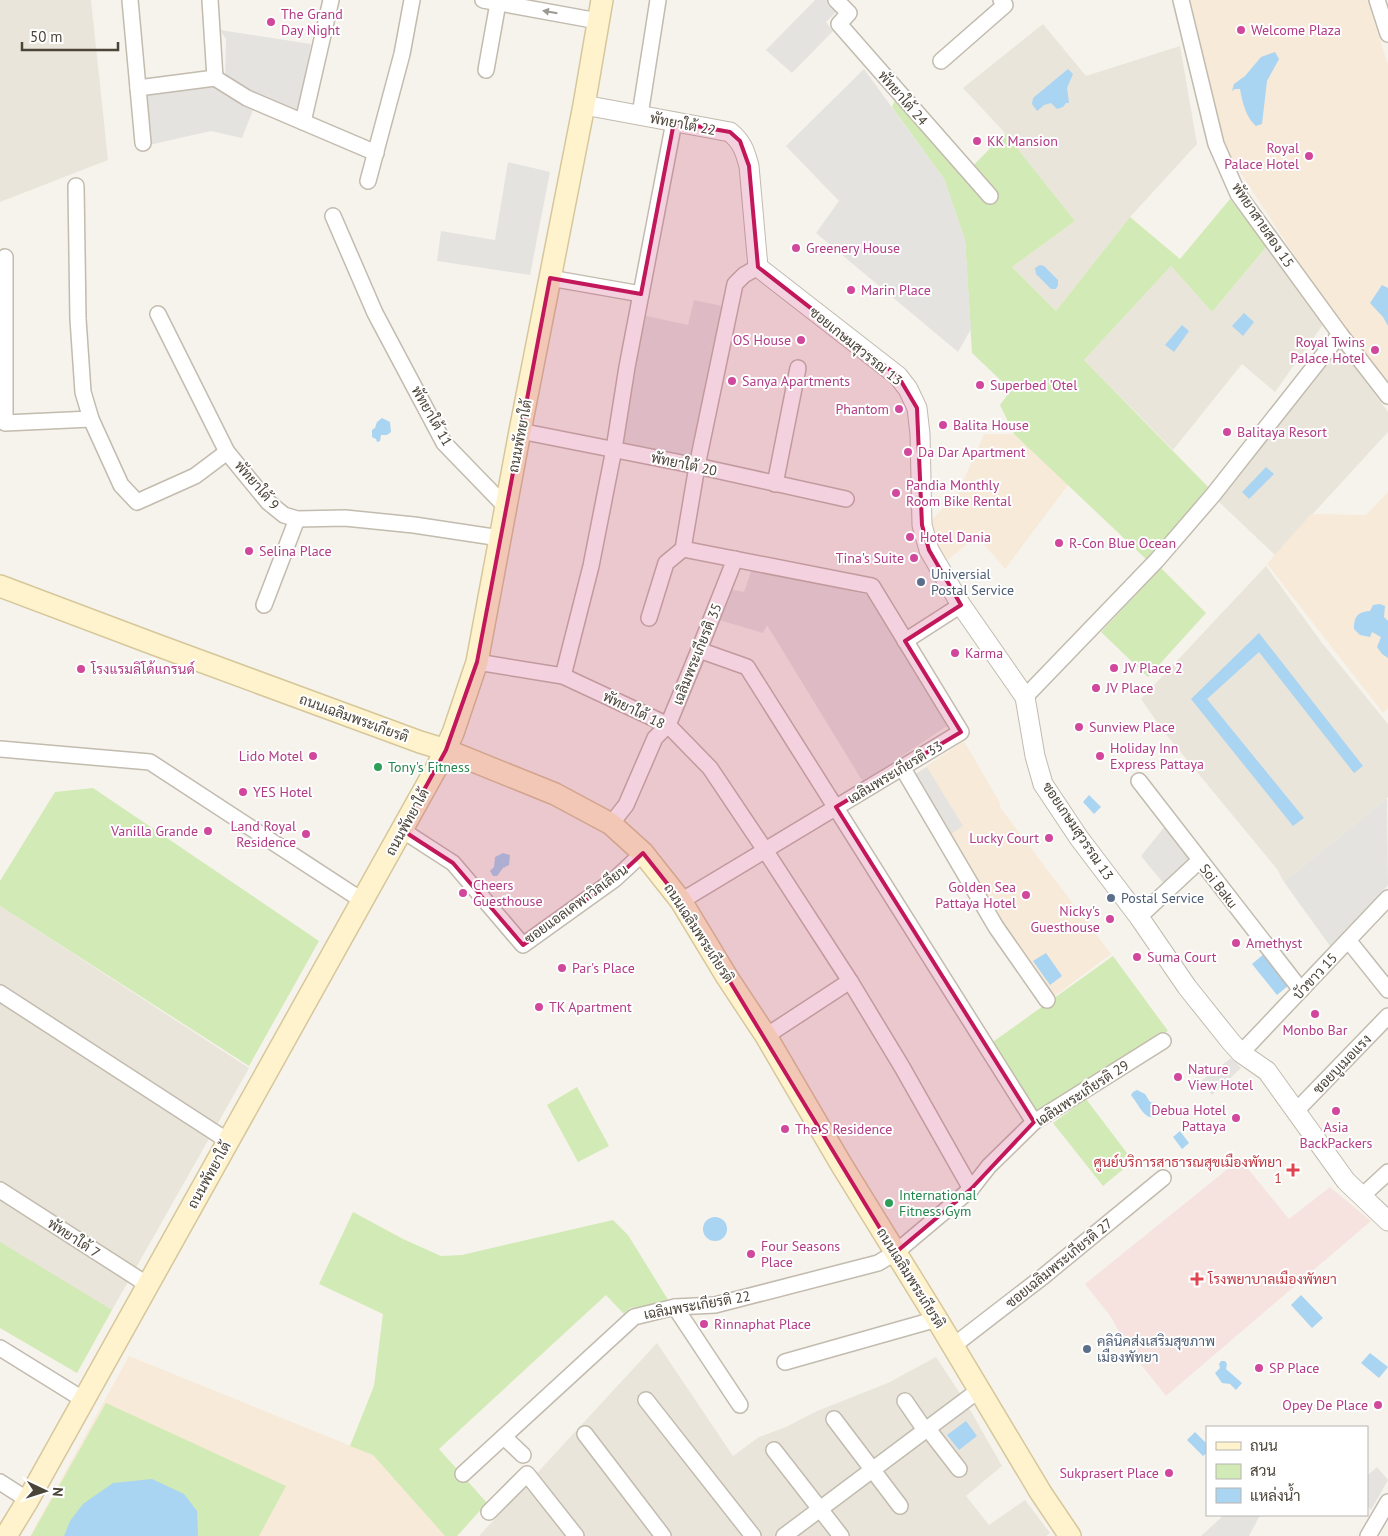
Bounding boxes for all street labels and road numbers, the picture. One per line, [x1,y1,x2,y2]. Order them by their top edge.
street label: พัทยาใต้ 24 [874,67,932,129]
street label: พัทยาใต้ 22 [648,109,718,139]
street label: พัทยาสายสอง 15 [1228,179,1298,271]
street label: ซอยเกษมสุวรรณ 13 [805,303,906,390]
street label: พัทยาใต้ 11 [407,383,457,449]
street label: ถนนพัทยาใต้ [504,397,536,474]
street label: พัทยาใต้ 20 [649,448,719,480]
street label: พัทยาใต้ 9 [231,457,283,513]
street label: เฉลิมพระเกียรติ 35 [668,601,726,707]
street label: พัทยาใต้ 18 [600,687,668,733]
street label: ถนนเฉลิมพระเกียรติ [297,690,411,746]
street label: เฉลิมพระเกียรติ 33 [844,736,946,808]
street label: ซอยเกษมสุวรรณ 13 [1038,778,1118,884]
street label: ถนนพัทยาใต้ [381,785,433,859]
street label: ซอยแอลเคพาวิลเลียน [521,860,631,948]
street label: Soi Baku [1196,860,1242,912]
street label: ถนนเฉลิมพระเกียรติ [660,880,738,986]
street label: บัวขาว 15 [1289,949,1341,1003]
street label: ซอยบูเมอแรง [1309,1030,1376,1098]
street label: เฉลิมพระเกียรติ 29 [1032,1056,1132,1130]
street label: ถนนพัทยาใต้ [183,1138,235,1212]
street label: พัทยาใต้ 7 [44,1214,104,1262]
street label: ซอยเฉลิมพระเกียรติ 27 [1002,1214,1116,1312]
street label: ถนนเฉลิมพระเกียรติ [873,1224,949,1332]
street label: เฉลิมพระเกียรติ 22 [642,1287,752,1323]

